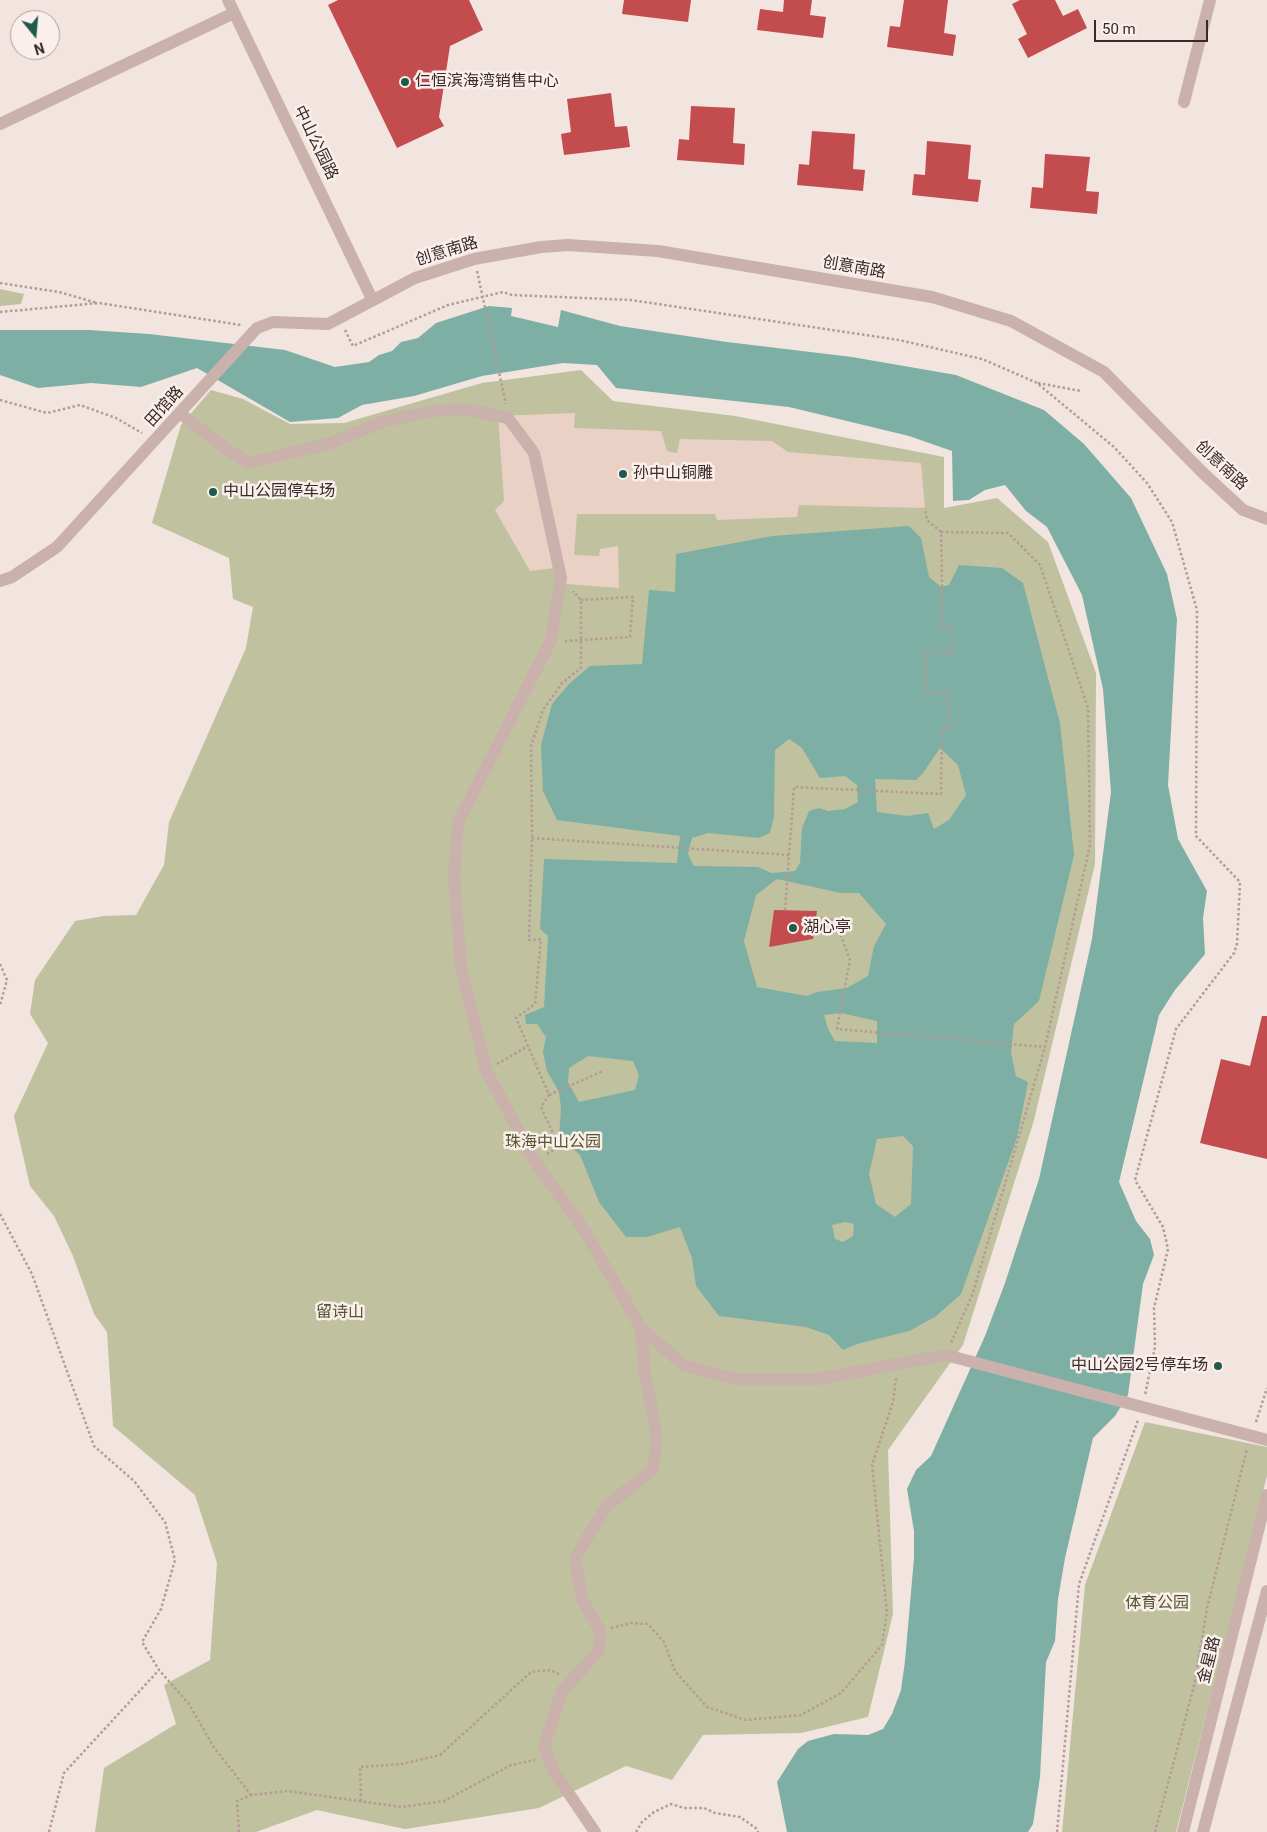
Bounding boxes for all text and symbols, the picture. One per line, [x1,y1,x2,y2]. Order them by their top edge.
north arrow [10,10,60,60]
scale bar [1097,10,1211,42]
text: 50 m [1102,20,1136,38]
text: N [32,39,46,57]
place label: 仁恒滨海湾销售中心 [415,72,559,92]
marker: 仁恒滨海湾销售中心 [399,76,411,88]
street label: 中山公园路 [289,103,341,183]
street label: 创意南路 [414,233,480,271]
street label: 创意南路 [821,253,887,283]
street label: 田馆路 [142,383,188,431]
street label: 创意南路 [1191,437,1251,495]
place label: 孙中山铜雕 [633,464,713,484]
marker: 孙中山铜雕 [617,468,629,480]
place label: 中山公园停车场 [223,482,335,502]
marker: 中山公园停车场 [207,486,219,498]
place label: 湖心亭 [803,918,851,938]
marker: 湖心亭 [787,922,799,934]
park label: 珠海中山公园 [505,1133,601,1153]
park label: 留诗山 [316,1303,364,1323]
place label: 中山公园2号停车场 [1071,1356,1208,1376]
marker: 中山公园2号停车场 [1212,1360,1224,1372]
park label: 体育公园 [1125,1594,1189,1614]
street label: 金星路 [1195,1634,1225,1686]

